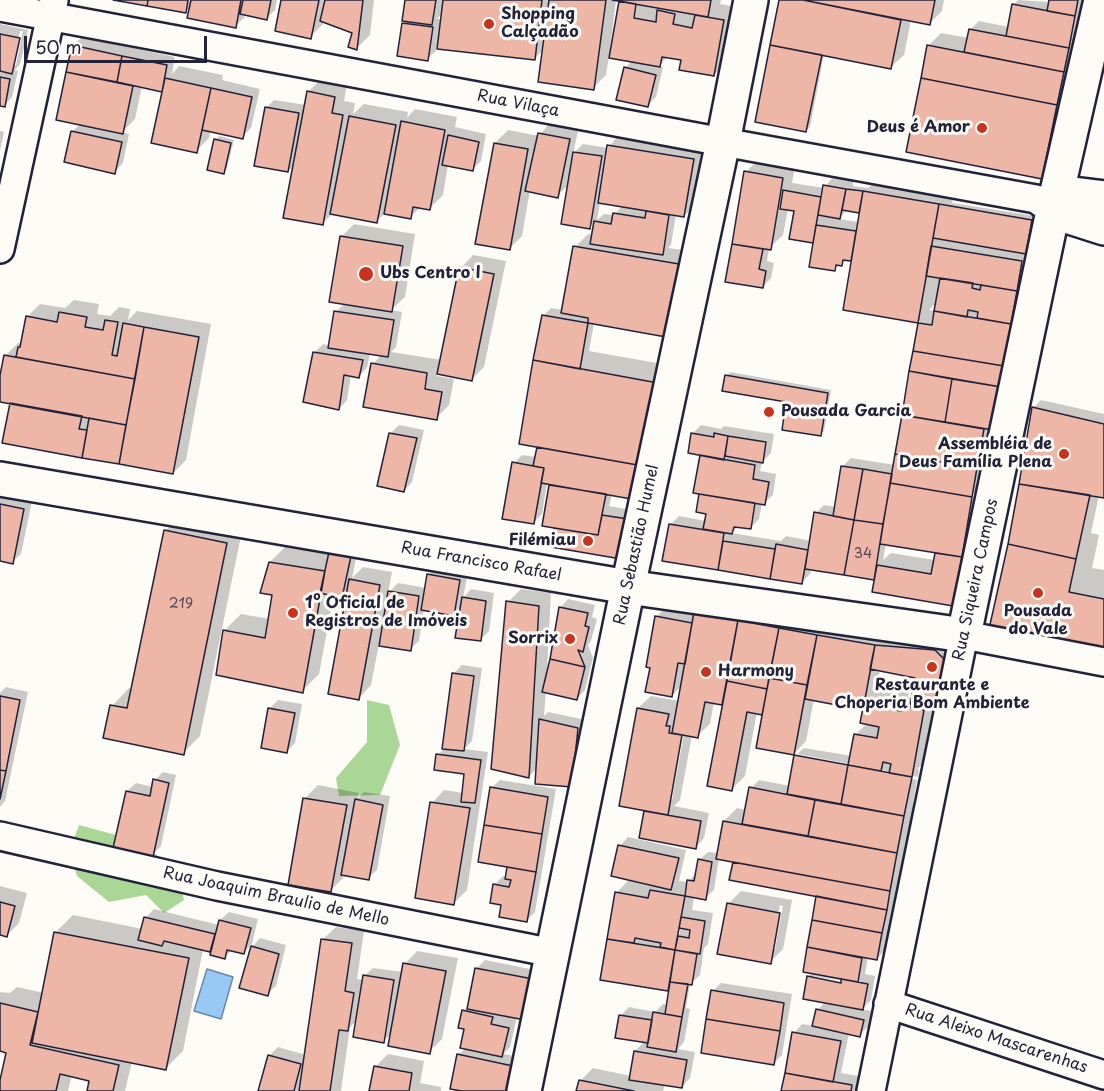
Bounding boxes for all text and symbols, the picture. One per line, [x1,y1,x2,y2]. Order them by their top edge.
place label: Shopping Calçadão [501,5,579,43]
marker: Shopping Calçadão [482,17,496,31]
scale bar [27,24,210,62]
text: 50 m [35,33,82,60]
street label: Rua Vilaça [475,87,561,121]
place label: Deus é Amor [867,118,970,138]
marker: Deus é Amor [975,121,989,135]
place label: Ubs Centro I [380,264,481,284]
marker: Ubs Centro I [357,265,375,283]
place label: Pousada Garcia [781,402,911,422]
marker: Pousada Garcia [762,405,776,419]
place label: Assembléia de Deus Família Plena [899,435,1052,473]
marker: Assembléia de Deus Família Plena [1057,447,1071,461]
street label: Rua Sebastião Humel [611,463,663,627]
street label: Rua Siqueira Campos [949,497,1003,663]
place label: Filémiau [509,531,576,551]
marker: Filémiau [581,534,595,548]
street label: Rua Francisco Rafael [399,538,563,586]
house number: 34 [854,546,872,562]
marker: Pousada do Vale [1031,586,1045,600]
place label: 1º Oficial de Registros de Imóveis [305,594,467,632]
house number: 219 [169,596,193,612]
place label: Pousada do Vale [1004,602,1072,640]
marker: 1º Oficial de Registros de Imóveis [286,606,300,620]
place label: Sorrix [508,629,558,649]
marker: Sorrix [563,632,577,646]
marker: Restaurante e Choperia Bom Ambiente [925,660,939,674]
place label: Harmony [718,662,794,682]
marker: Harmony [699,665,713,679]
place label: Restaurante e Choperia Bom Ambiente [834,676,1030,714]
street label: Rua Joaquim Braulio de Mello [161,864,391,930]
street label: Rua Aleixo Mascarenhas [902,1000,1090,1078]

